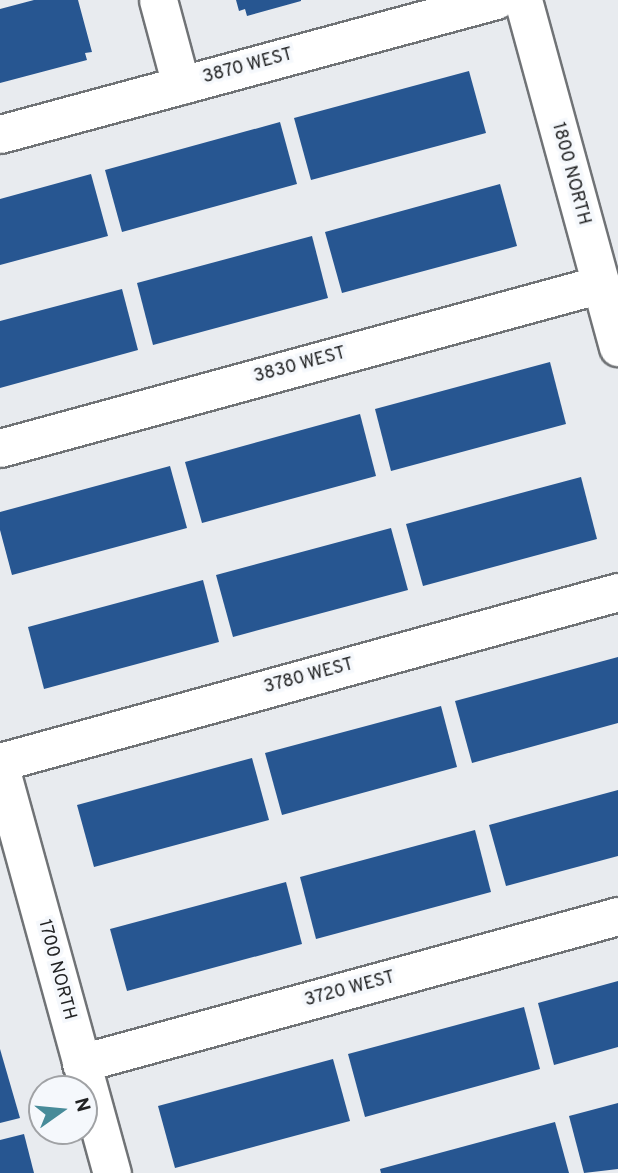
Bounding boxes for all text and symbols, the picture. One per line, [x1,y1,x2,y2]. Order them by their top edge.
street label: 3870 WEST [200,45,296,89]
street label: 1800 NORTH [546,120,594,228]
street label: 3830 WEST [251,343,349,389]
street label: 3780 WEST [261,655,357,699]
street label: 1700 NORTH [32,917,80,1023]
street label: 3720 WEST [302,968,398,1012]
north arrow [28,1075,98,1145]
text: N [68,1095,95,1115]

